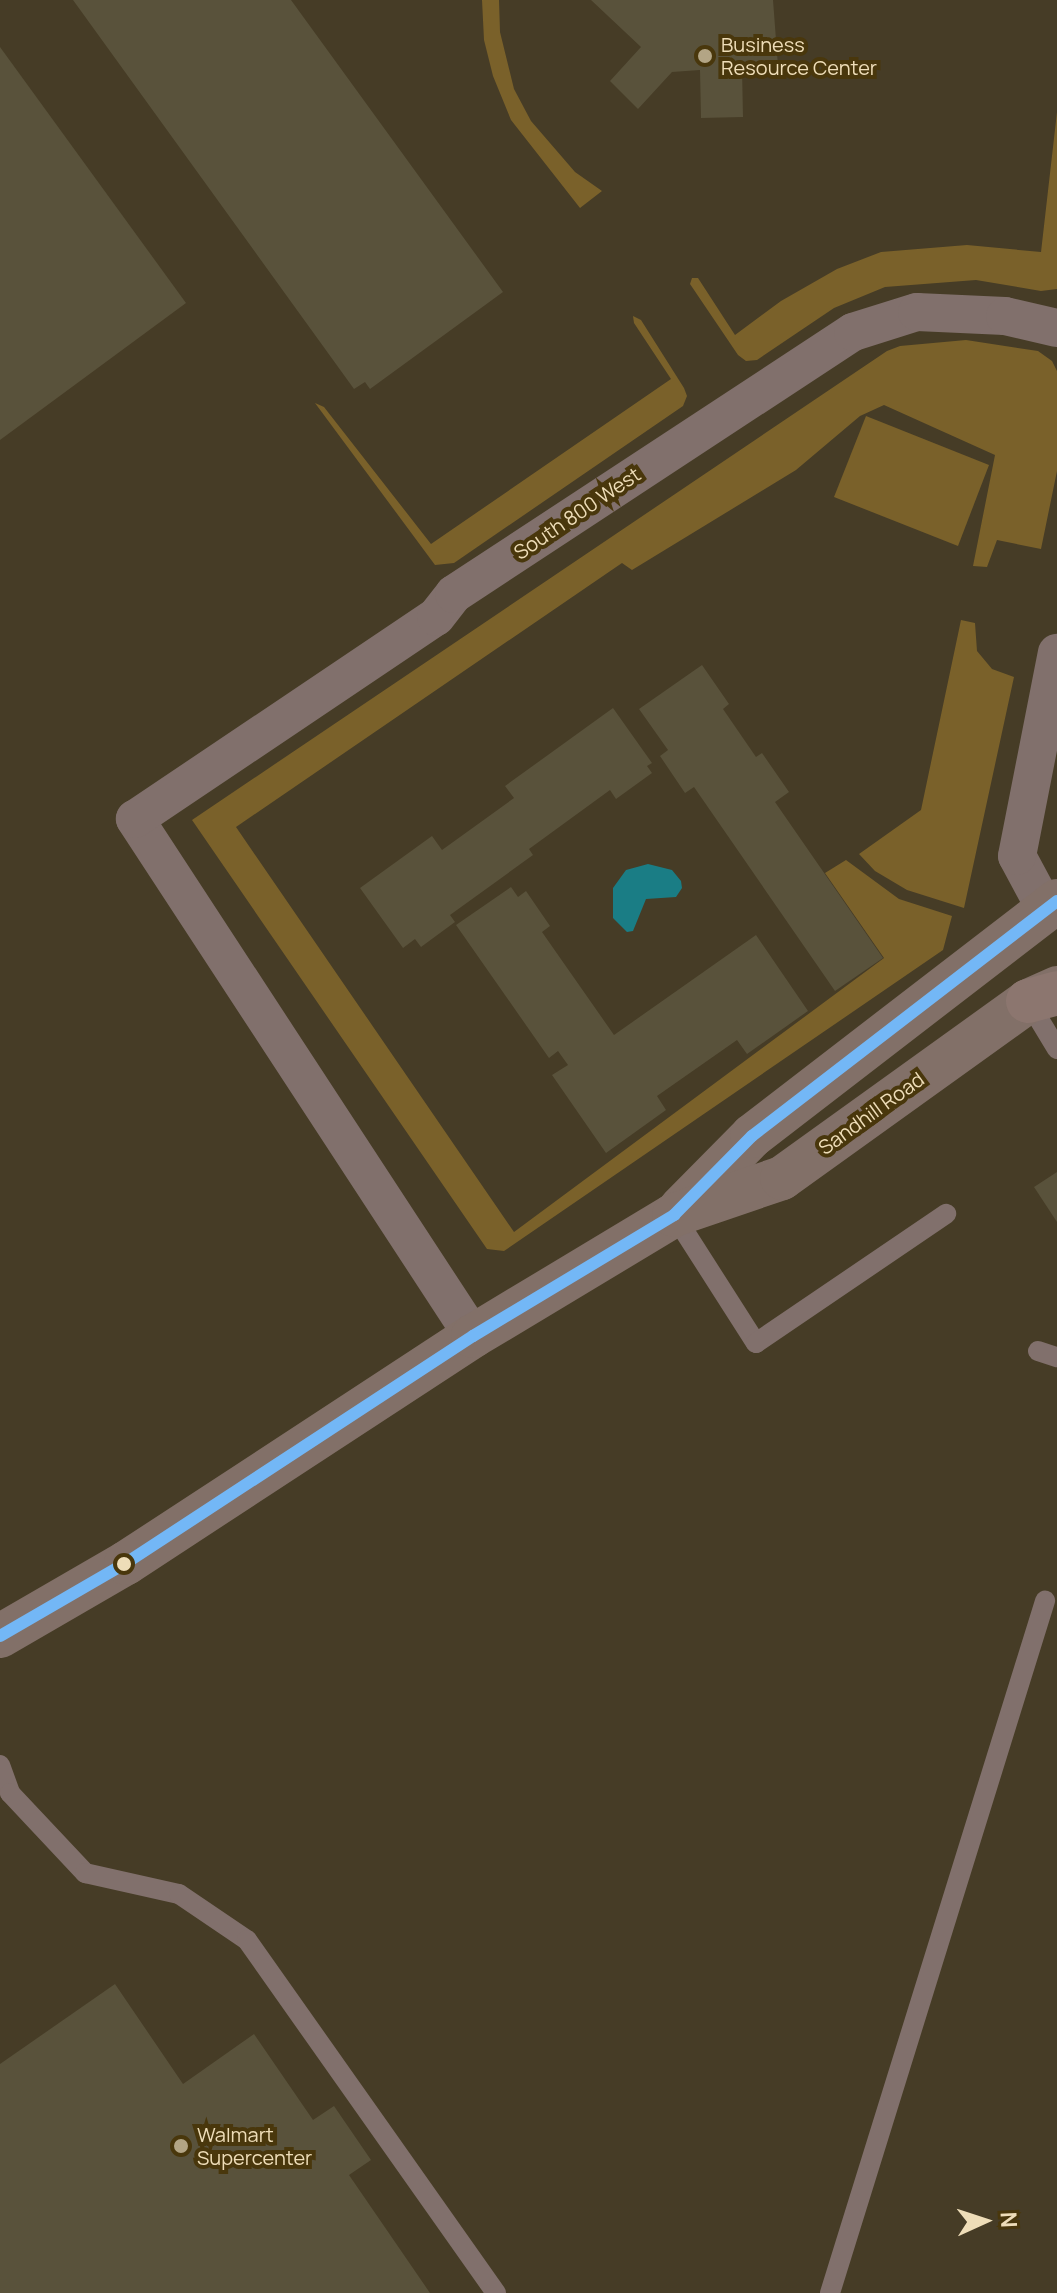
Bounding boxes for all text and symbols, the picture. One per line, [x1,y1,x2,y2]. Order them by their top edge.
place label: Business Resource Center [721,32,877,79]
marker: Business Resource Center [696,47,714,65]
street label: South 800 West [509,462,645,564]
street label: Sandhill Road [814,1067,928,1159]
unlabelled marker [116,1556,132,1572]
place label: Walmart Supercenter [197,2122,312,2169]
marker: Walmart Supercenter [172,2137,190,2155]
north arrow [945,2181,1025,2261]
text: N [994,2211,1024,2228]

